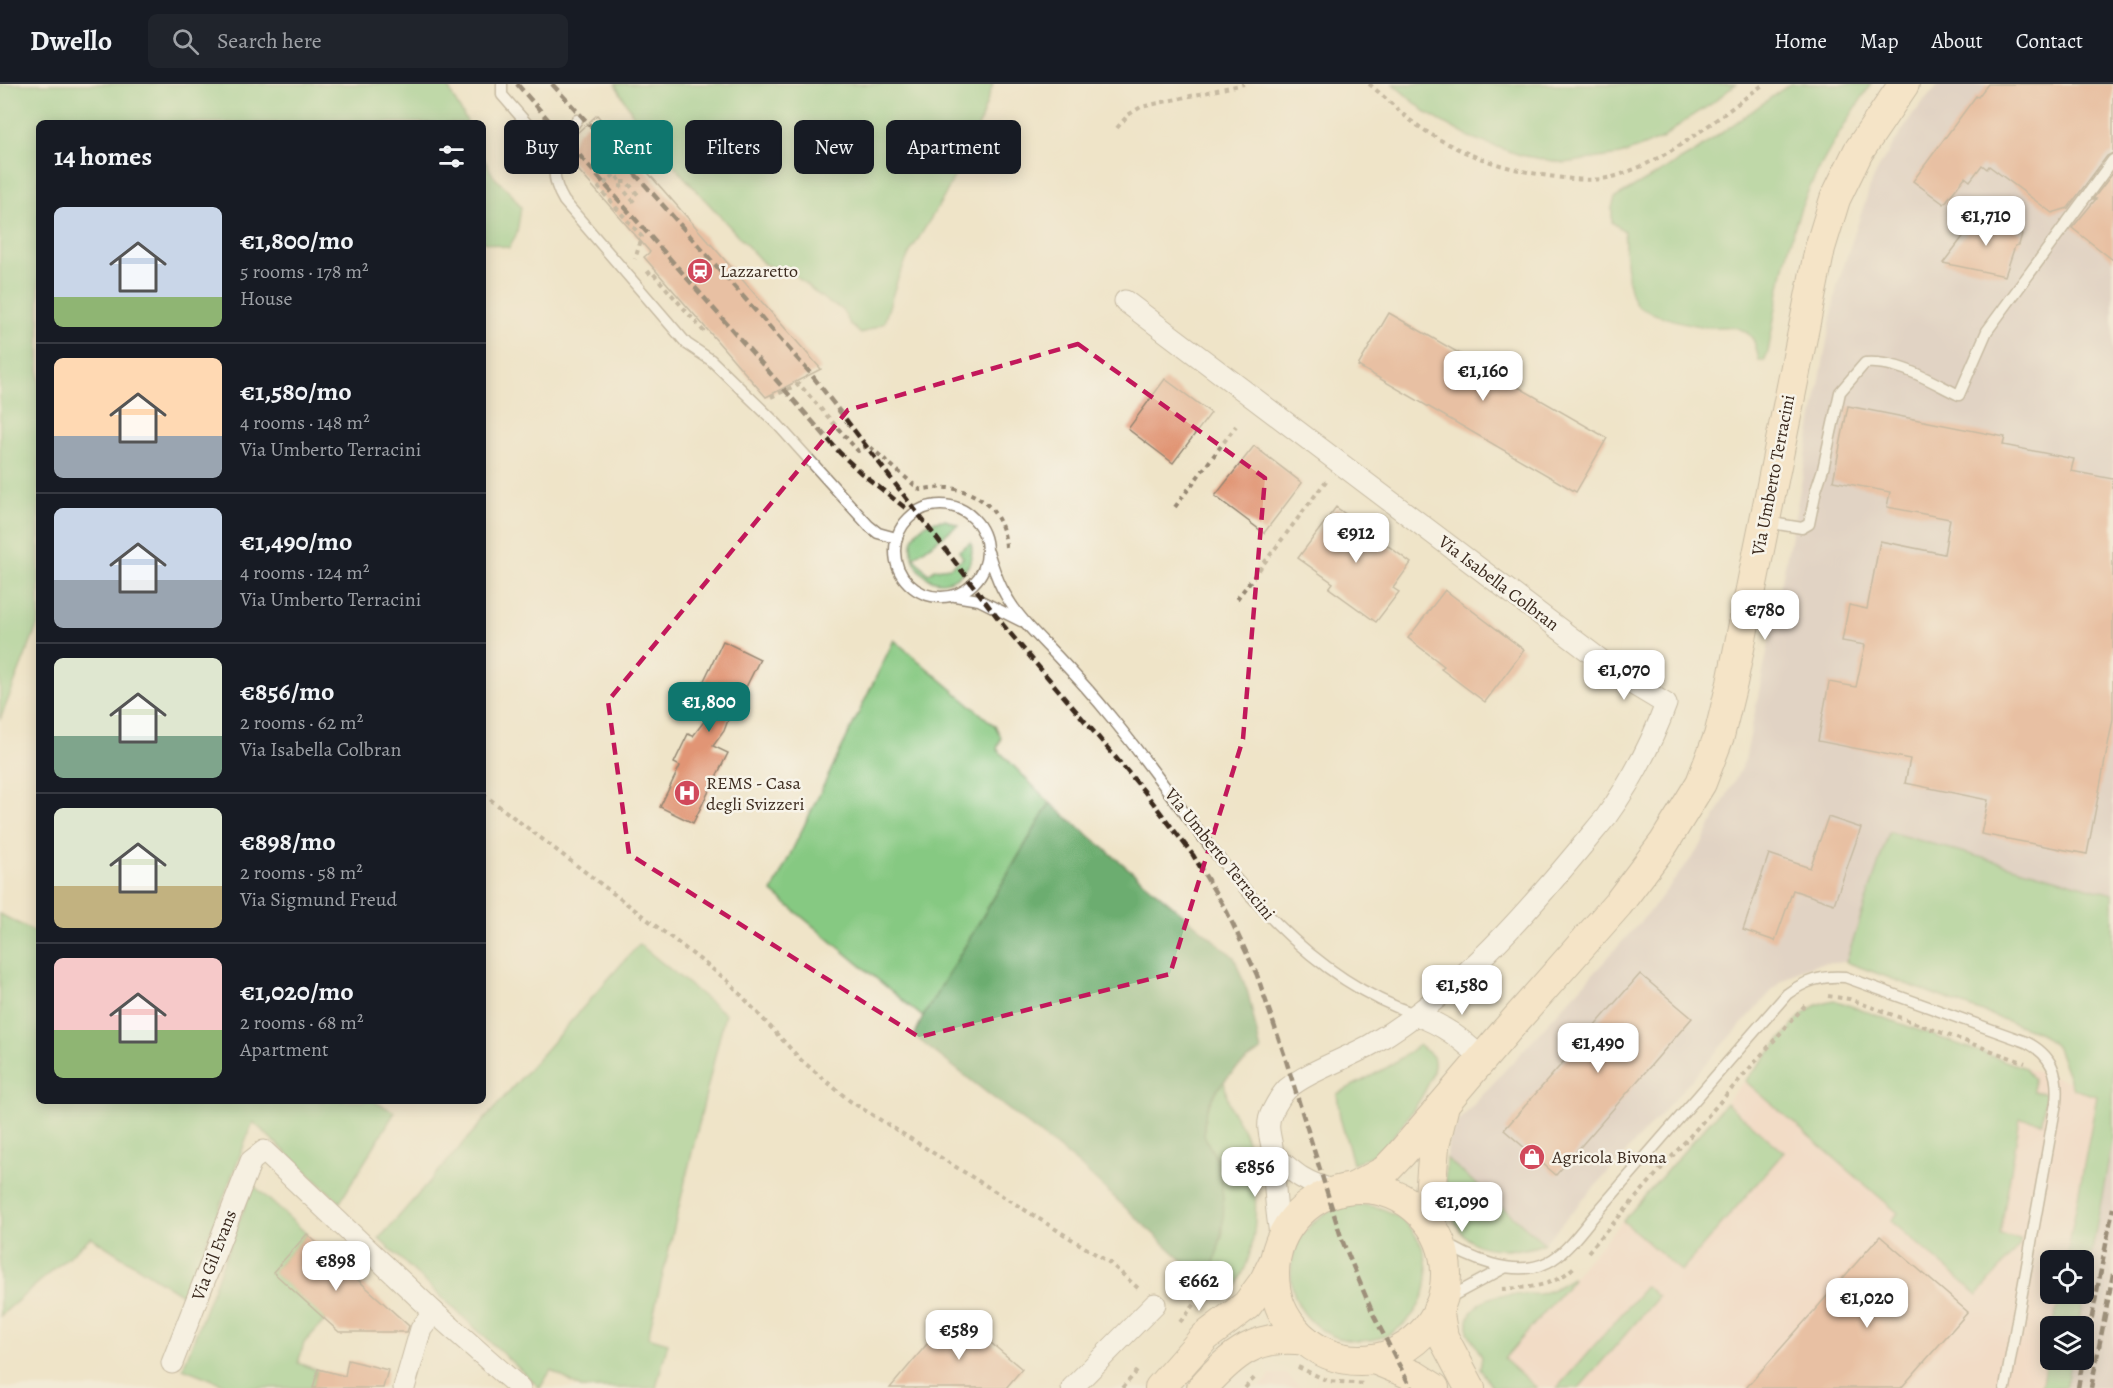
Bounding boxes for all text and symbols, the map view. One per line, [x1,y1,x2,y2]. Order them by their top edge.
search box [148,14,568,68]
text: Dwello [30,22,112,60]
icon: search [169,25,202,58]
text: Search here [217,26,322,56]
text: Home [1774,27,1827,55]
text: Map [1860,27,1898,55]
text: About [1931,27,1983,55]
text: Contact [2016,27,2083,55]
chip: Buy [504,120,579,174]
chip: Rent [591,120,673,174]
chip: Filters [685,120,782,174]
chip: New [794,120,874,174]
chip: Apartment [886,120,1021,174]
text: 14 homes [54,139,152,174]
icon: filters [435,140,468,173]
pin: €1,710 [1937,196,2035,247]
text: €1,710 [1961,202,2011,229]
text: €1,800/mo [240,223,354,258]
icon: home [102,231,174,303]
station icon: Lazzaretto [685,256,715,286]
text: 5 rooms · 178 m² [240,258,369,285]
place label: Lazzaretto [720,259,798,283]
text: House [240,285,292,312]
pin: €1,160 [1434,351,1532,402]
text: €1,160 [1458,357,1508,384]
text: €1,580/mo [240,374,352,409]
icon: home [102,382,174,454]
street label: Via Umberto Terracini [1745,393,1800,558]
text: 4 rooms · 148 m² [240,409,370,436]
text: Via Umberto Terracini [240,436,421,463]
pin: €912 [1320,513,1392,564]
text: €912 [1337,519,1375,546]
text: €1,490/mo [240,524,352,559]
street label: Via Isabella Colbran [1433,529,1564,636]
icon: home [102,532,174,604]
text: 4 rooms · 124 m² [240,559,370,586]
text: Via Umberto Terracini [240,586,421,613]
pin: €780 [1729,590,1801,641]
text: €780 [1745,596,1785,623]
pin: €1,070 [1575,650,1673,701]
text: €1,070 [1598,656,1650,683]
text: €856/mo [240,674,334,709]
icon: home [102,682,174,754]
pin: €1,800 [660,682,758,733]
text: €1,800 [682,688,736,715]
text: 2 rooms · 62 m² [240,709,363,736]
text: Via Isabella Colbran [240,736,402,763]
place label: REMS - Casa degli Svizzeri [706,771,804,816]
hospital icon: REMS - Casa degli Svizzeri [672,778,702,808]
street label: Via Umberto Terracini [1159,782,1281,925]
text: €898/mo [240,824,336,859]
icon: home [102,832,174,904]
text: 2 rooms · 58 m² [240,859,363,886]
text: Via Sigmund Freud [240,886,397,913]
pin: €1,580 [1413,965,1511,1016]
text: €1,580 [1436,971,1488,998]
text: €1,020/mo [240,974,354,1009]
icon: home [102,982,174,1054]
text: 2 rooms · 68 m² [240,1009,364,1036]
pin: €1,490 [1549,1023,1647,1074]
text: €1,490 [1572,1029,1624,1056]
text: Apartment [240,1036,329,1063]
shop icon: Agricola Bivona [1517,1142,1547,1172]
place label: Agricola Bivona [1551,1145,1667,1169]
pin: €856 [1219,1147,1291,1198]
text: €856 [1236,1153,1274,1180]
pin: €1,090 [1413,1182,1511,1233]
text: €1,090 [1435,1188,1489,1215]
street label: Via Gil Evans [185,1206,242,1305]
pin: €898 [300,1241,372,1292]
text: €898 [316,1247,356,1274]
map controls [2040,1250,2094,1370]
button: locate [2040,1250,2094,1304]
pin: €662 [1163,1261,1235,1312]
text: €662 [1179,1267,1219,1294]
pin: €1,020 [1818,1278,1916,1329]
text: €1,020 [1840,1284,1894,1311]
pin: €589 [923,1310,995,1361]
text: €589 [940,1316,978,1343]
button: layers [2040,1316,2094,1370]

